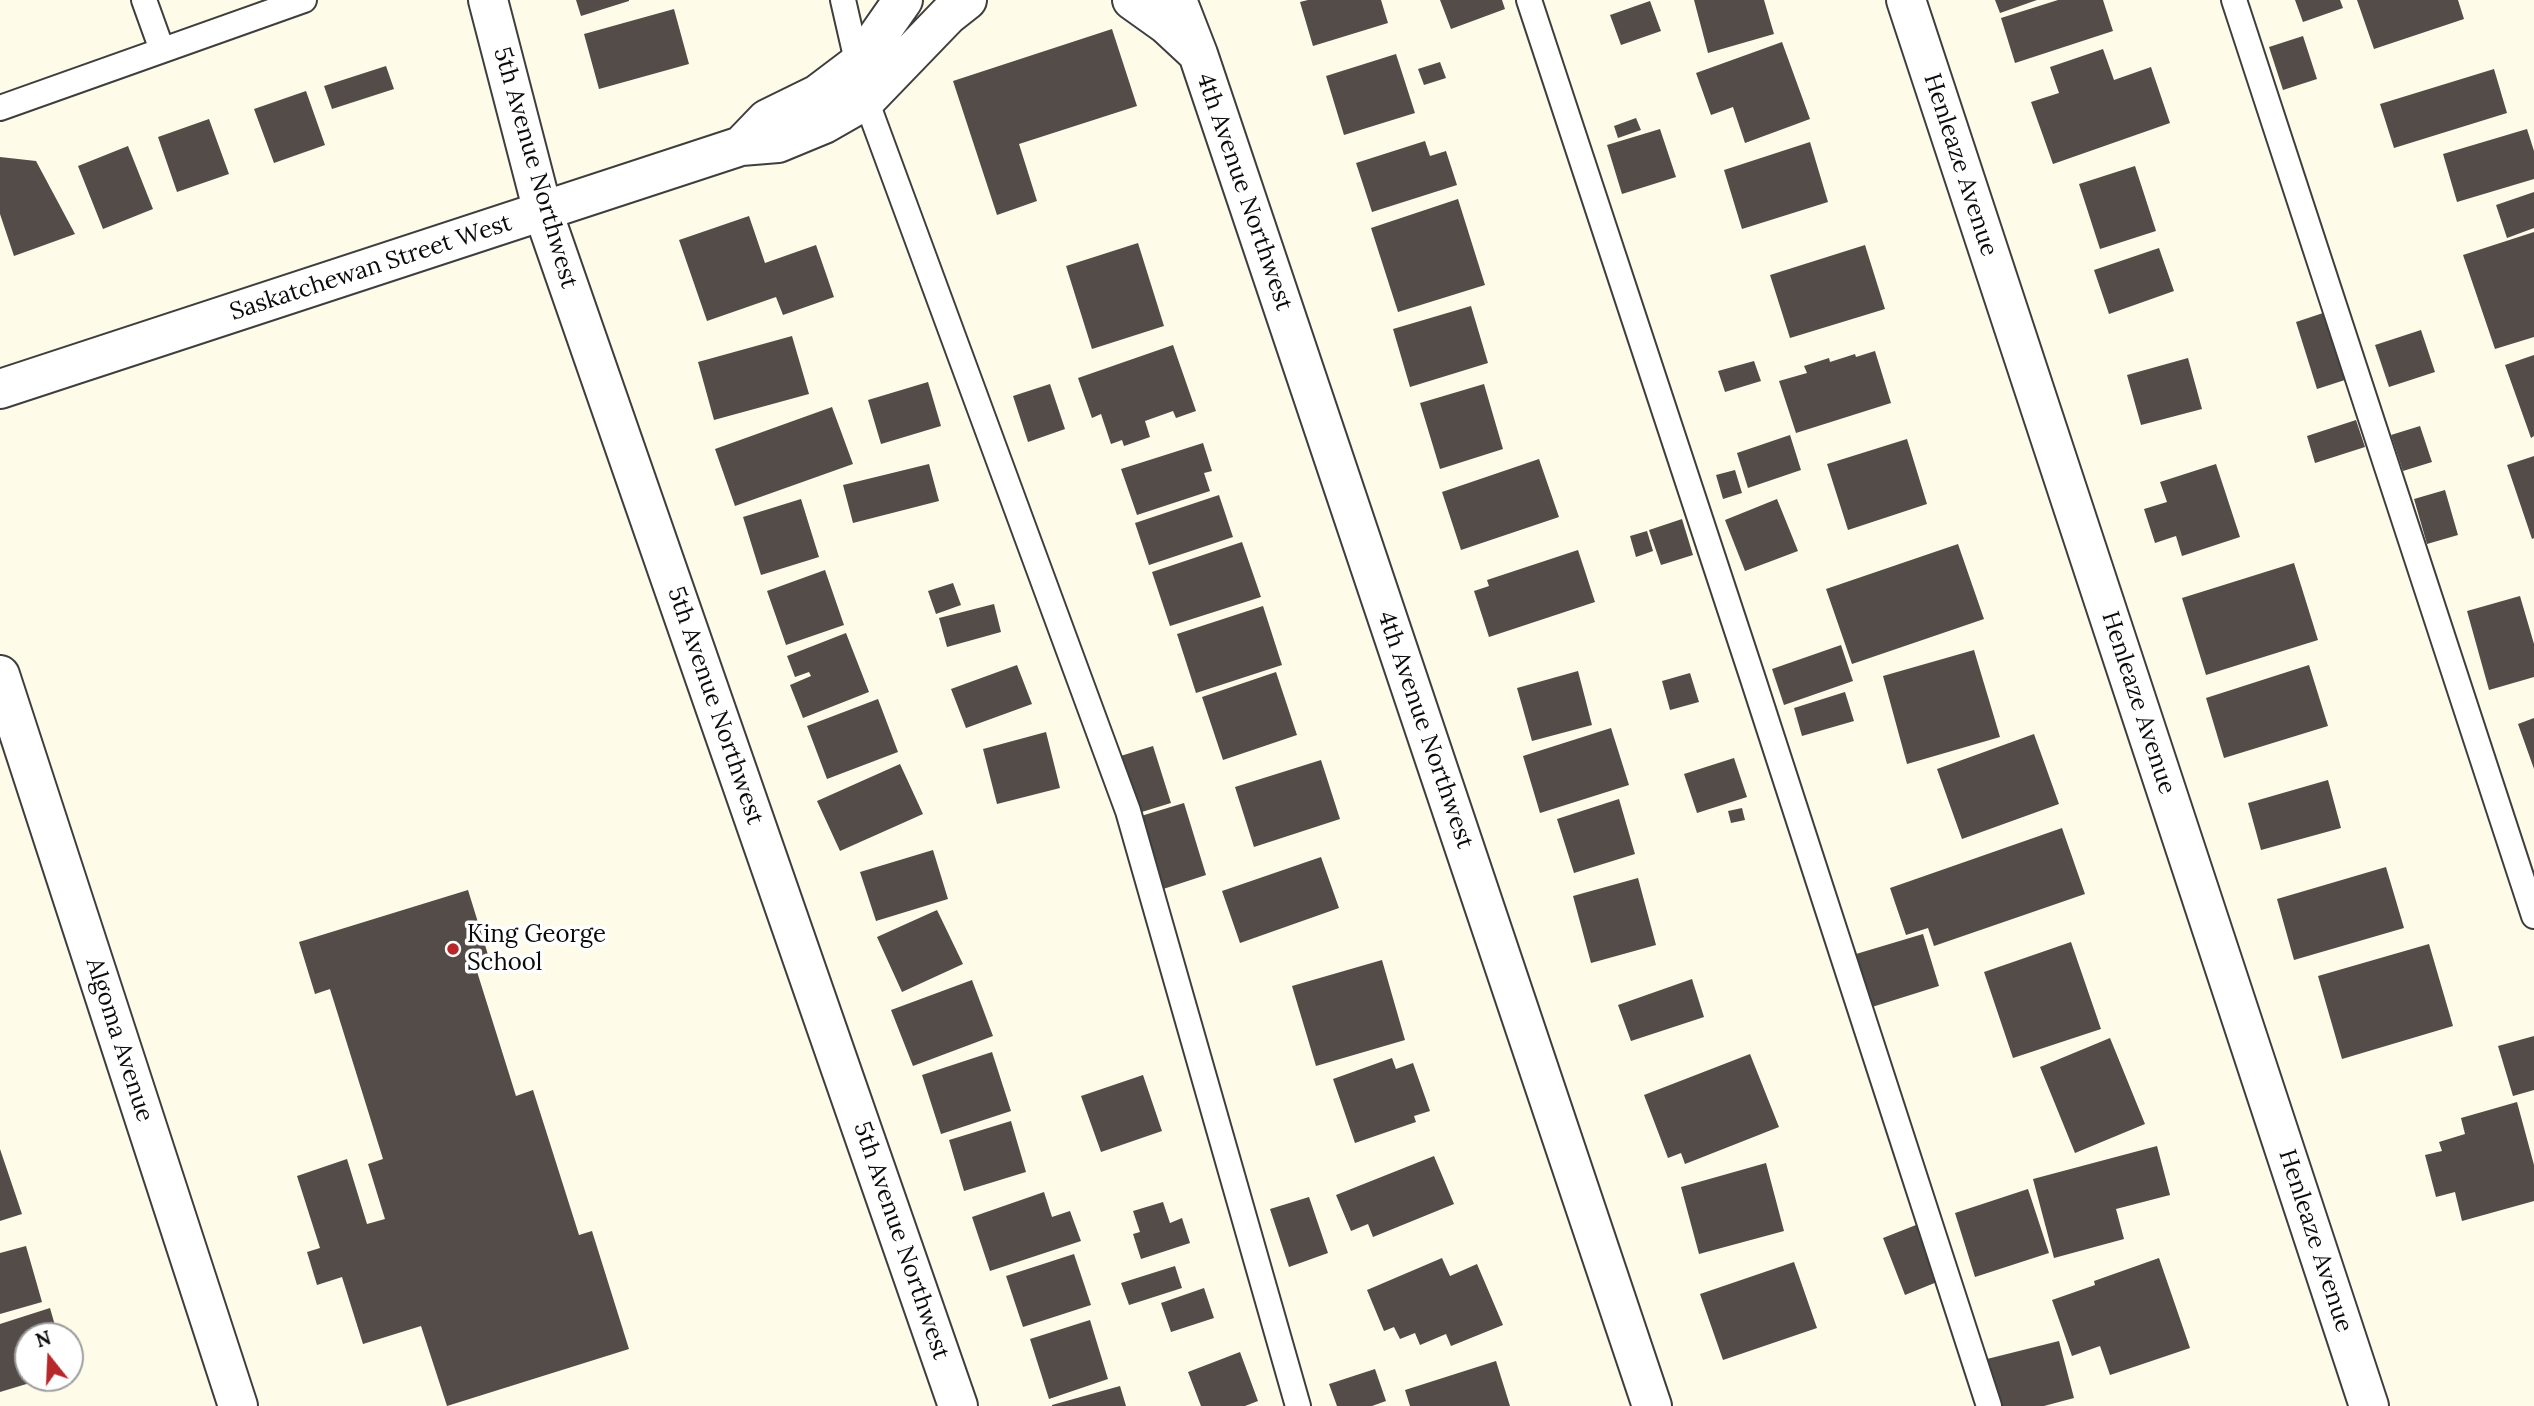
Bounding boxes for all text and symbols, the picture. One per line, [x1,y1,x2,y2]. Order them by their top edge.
street label: 5th Avenue Northwest [487,44,583,292]
street label: 4th Avenue Northwest [1190,69,1298,315]
street label: Henleaze Avenue [1917,70,2003,260]
street label: Saskatchewan Street West [227,209,515,327]
street label: 5th Avenue Northwest [661,583,769,829]
street label: 4th Avenue Northwest [1371,607,1479,853]
street label: Henleaze Avenue [2095,608,2181,798]
place label: King George School [467,921,606,977]
marker: King George School [445,941,461,957]
street label: Algoma Avenue [79,955,159,1125]
street label: 5th Avenue Northwest [847,1118,955,1364]
street label: Henleaze Avenue [2272,1146,2358,1336]
north arrow [14,1322,84,1392]
text: N [32,1325,54,1353]

